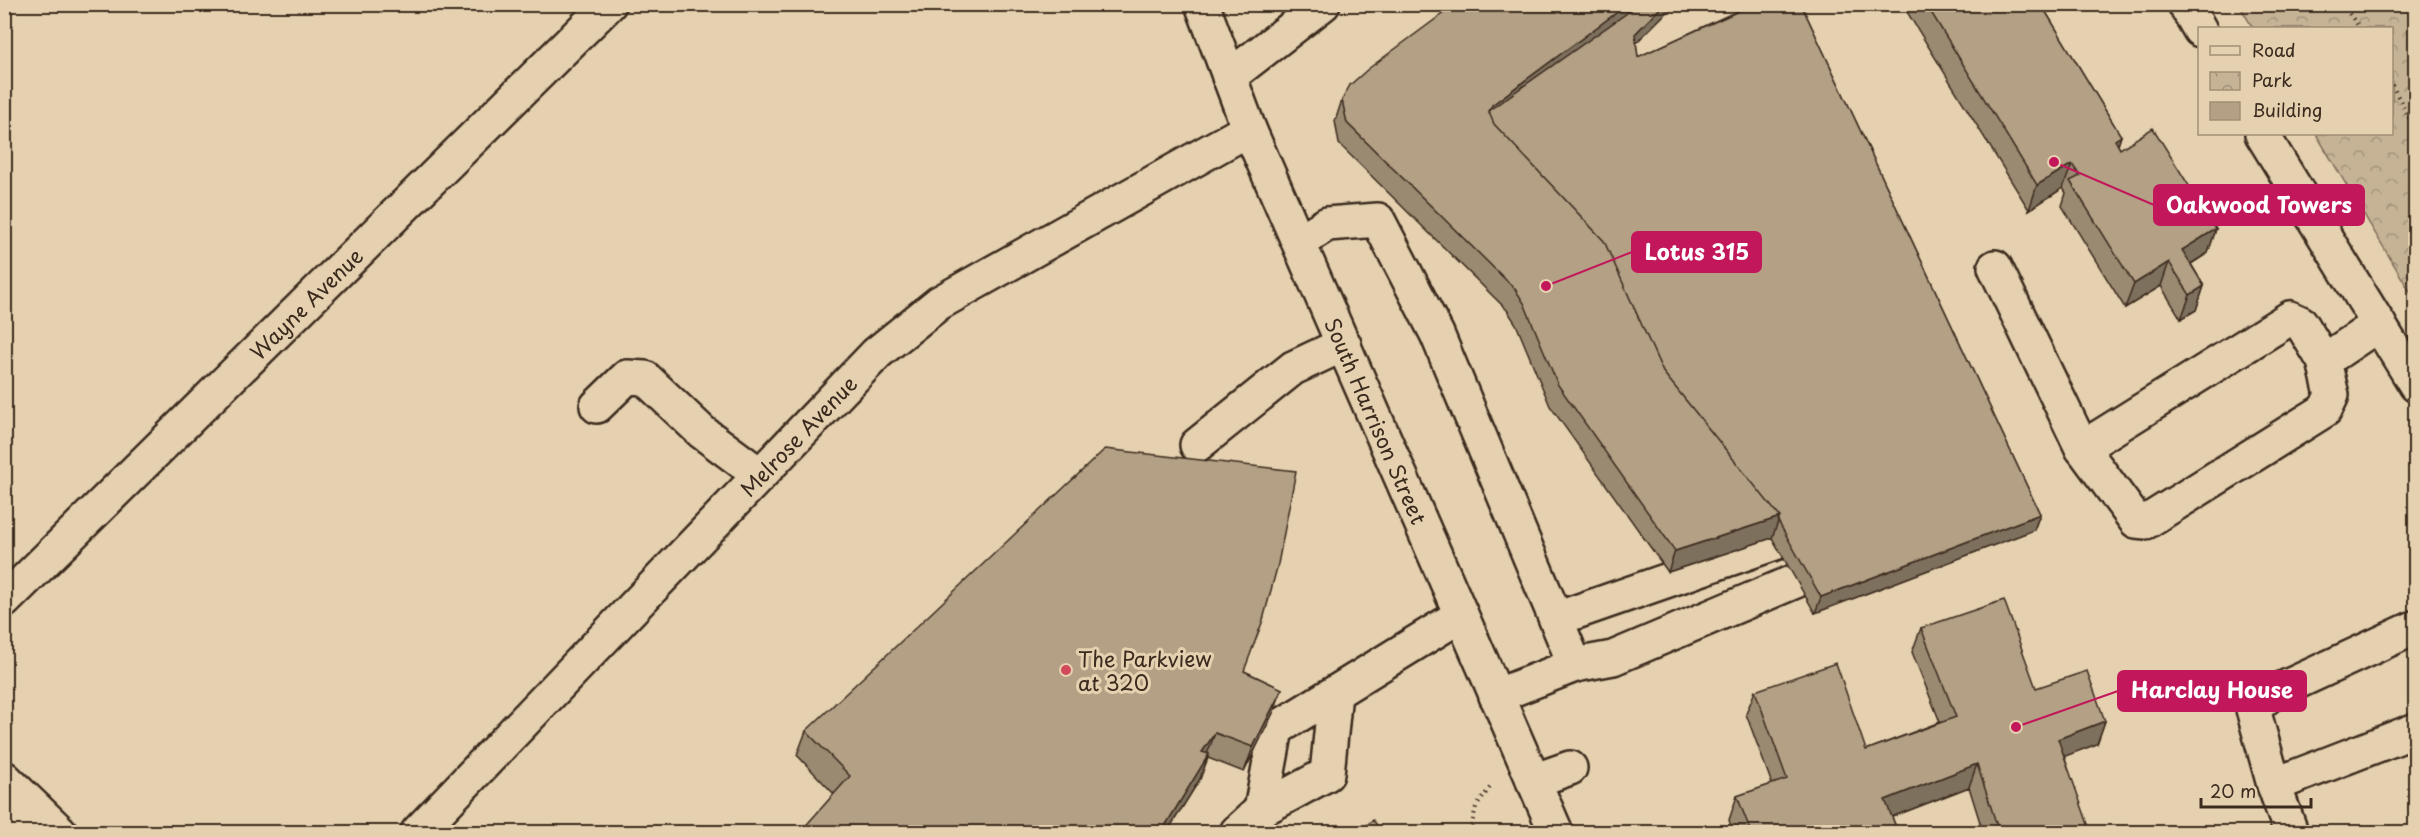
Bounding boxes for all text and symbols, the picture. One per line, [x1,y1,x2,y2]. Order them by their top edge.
legend [2198,27,2393,135]
text: Road [2252,36,2296,63]
text: Park [2252,66,2292,93]
text: Building [2252,96,2322,123]
callout: Oakwood Towers [2154,185,2364,225]
text: Oakwood Towers [2166,187,2352,220]
callout: Lotus 315 [1632,232,1761,272]
text: Lotus 315 [1645,234,1749,267]
street label: Wayne Avenue [242,240,370,366]
street label: South Harrison Street [1317,313,1436,529]
street label: Melrose Avenue [732,368,864,503]
place label: The Parkview at 320 [1078,642,1212,698]
marker: The Parkview at 320 [1059,663,1073,677]
callout: Harclay House [2118,671,2306,711]
text: Harclay House [2131,672,2293,705]
scale bar [2201,771,2310,809]
text: 20 m [2210,777,2256,804]

